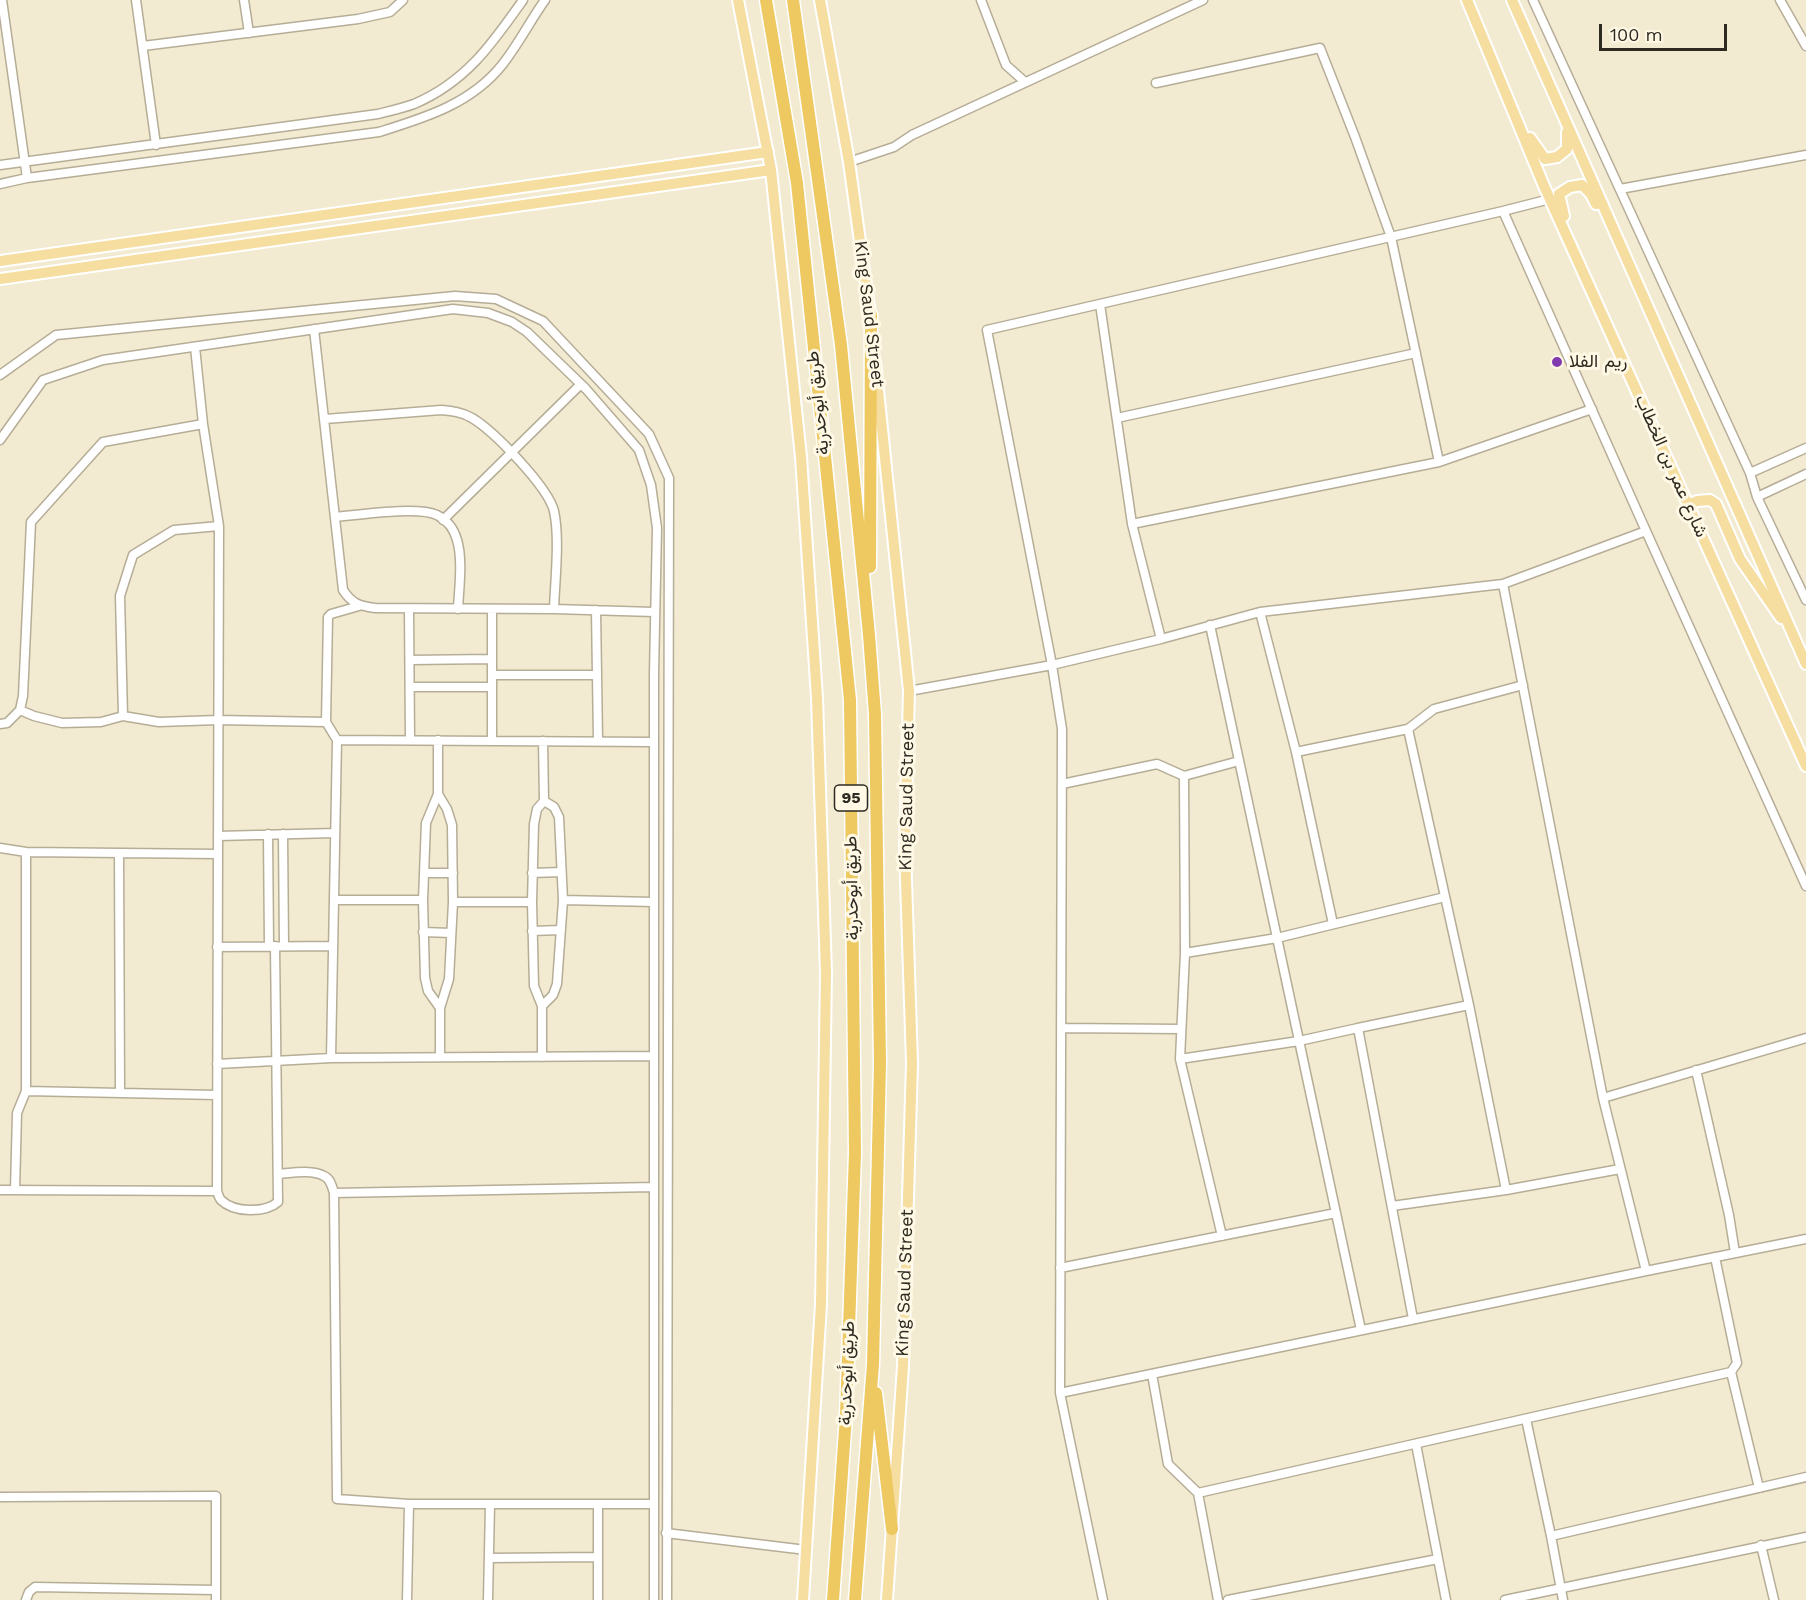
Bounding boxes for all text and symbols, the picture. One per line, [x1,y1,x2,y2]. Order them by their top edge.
scale bar [1602,12,1730,50]
text: 100 m [1610,24,1663,45]
street label: King Saud Street [849,239,889,389]
street label: طريق أبوحدرية [802,350,834,456]
place label: ريم الفلا [1569,351,1627,373]
marker: ريم الفلا [1550,355,1564,369]
street label: شارع عمر بن الخطاب [1630,391,1712,541]
street label: King Saud Street [895,723,919,871]
road number: 95 [834,785,868,811]
street label: طريق أبوحدرية [840,836,864,940]
street label: King Saud Street [892,1209,918,1357]
street label: طريق أبوحدرية [834,1320,860,1426]

